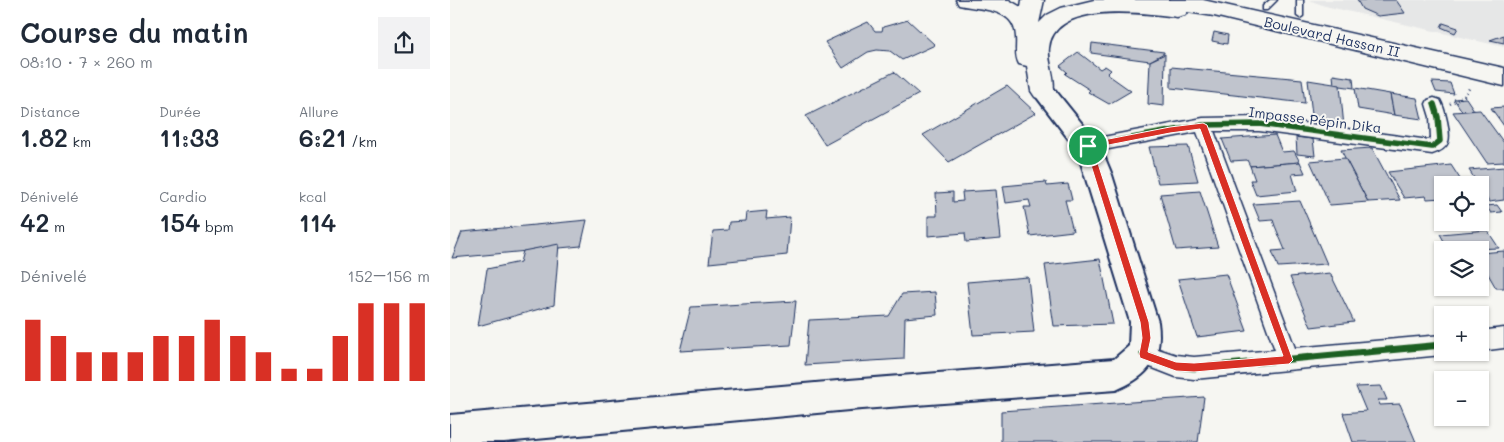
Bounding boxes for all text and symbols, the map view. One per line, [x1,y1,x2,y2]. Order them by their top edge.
street label: Boulevard Hassan II [1262,12,1402,61]
text: Course du matin [20,14,248,50]
button: share [378,17,430,69]
text: 08:10 · 7 × 260 m [20,51,153,72]
text: Distance [20,102,80,121]
text: Durée [159,102,201,121]
text: Allure [299,102,339,121]
street label: Impasse Pépin Dika [1247,102,1383,137]
text: 1.82 [20,121,68,153]
text: 11:33 [159,121,219,153]
text: 6:21 [299,121,347,153]
pin [1067,125,1109,167]
text: km [68,132,91,151]
text: /km [347,132,377,151]
icon: arrive [1074,132,1102,160]
map controls [1434,176,1489,426]
button: locate [1434,176,1489,231]
text: Dénivelé [20,187,79,206]
text: Cardio [159,187,207,206]
text: kcal [299,187,327,206]
text: 42 [20,206,49,238]
text: 154 [159,206,200,238]
text: 114 [299,206,336,238]
text: m [49,217,65,236]
text: bpm [200,217,234,236]
button: layers [1434,241,1489,296]
text: Dénivelé [20,265,87,286]
text: 152–156 m [347,265,430,286]
button: + [1434,306,1489,361]
button: − [1434,371,1489,426]

